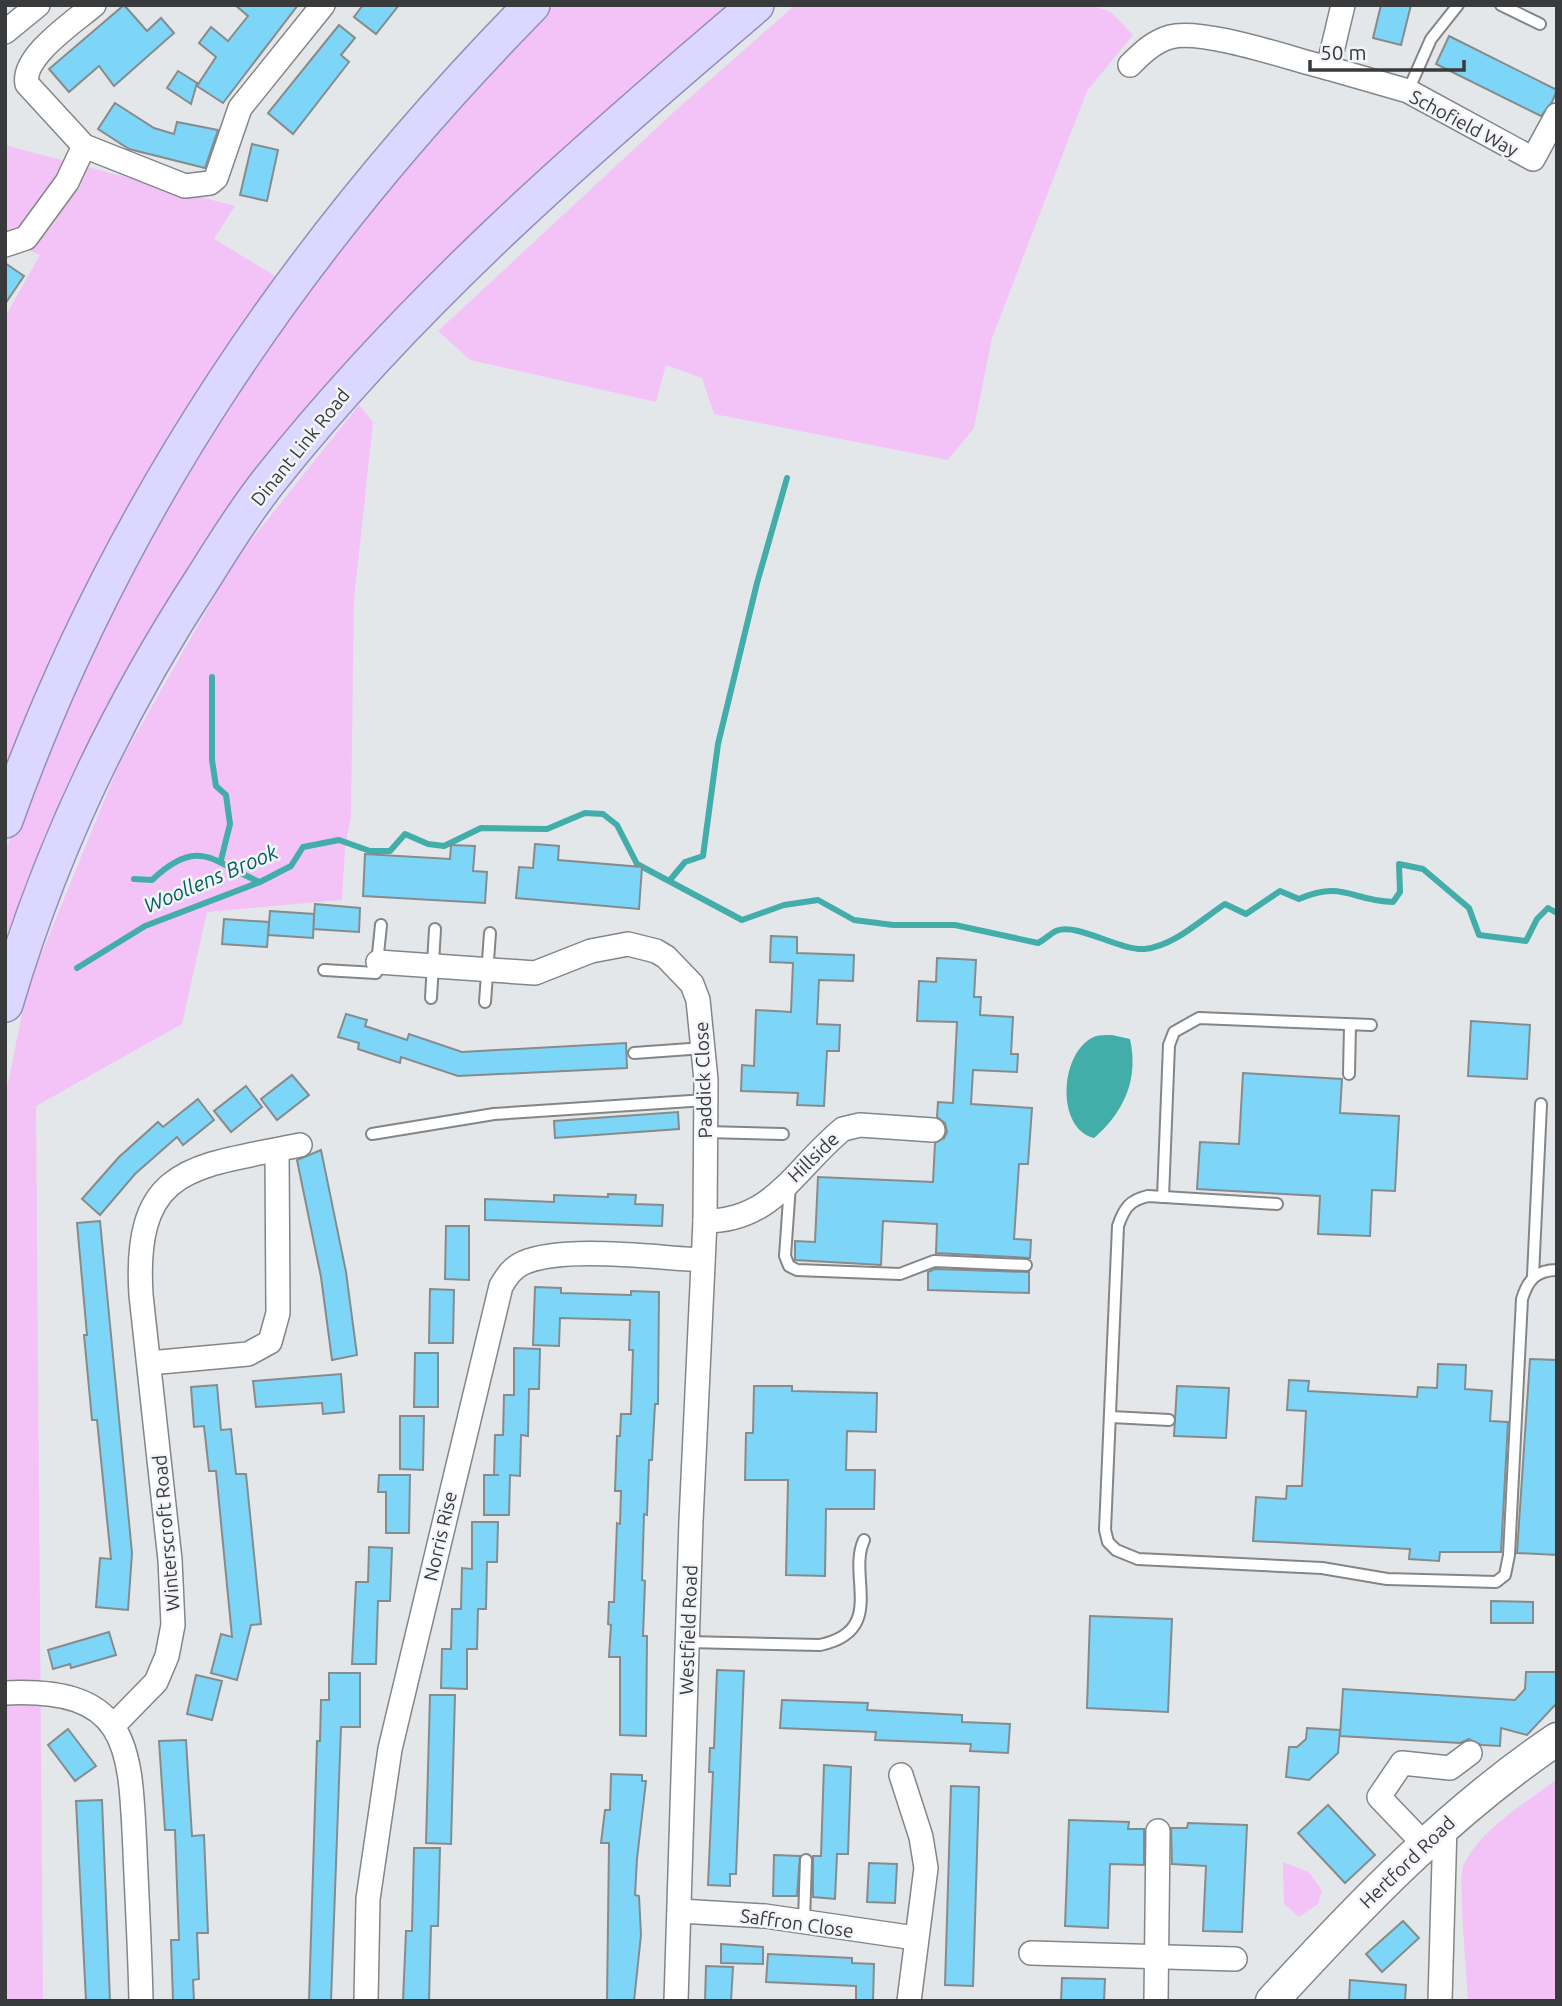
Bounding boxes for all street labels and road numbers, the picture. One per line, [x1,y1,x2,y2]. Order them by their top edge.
street label: Schofield Way [1406,85,1522,161]
street label: Dinant Link Road [246,384,354,510]
street label: Paddick Close [690,1021,716,1139]
street label: Hillside [783,1127,843,1187]
street label: Winterscroft Road [148,1454,184,1612]
street label: Norris Rise [419,1489,461,1583]
street label: Westfield Road [675,1565,701,1695]
street label: Hertford Road [1355,1811,1459,1913]
street label: Saffron Close [739,1904,855,1942]

